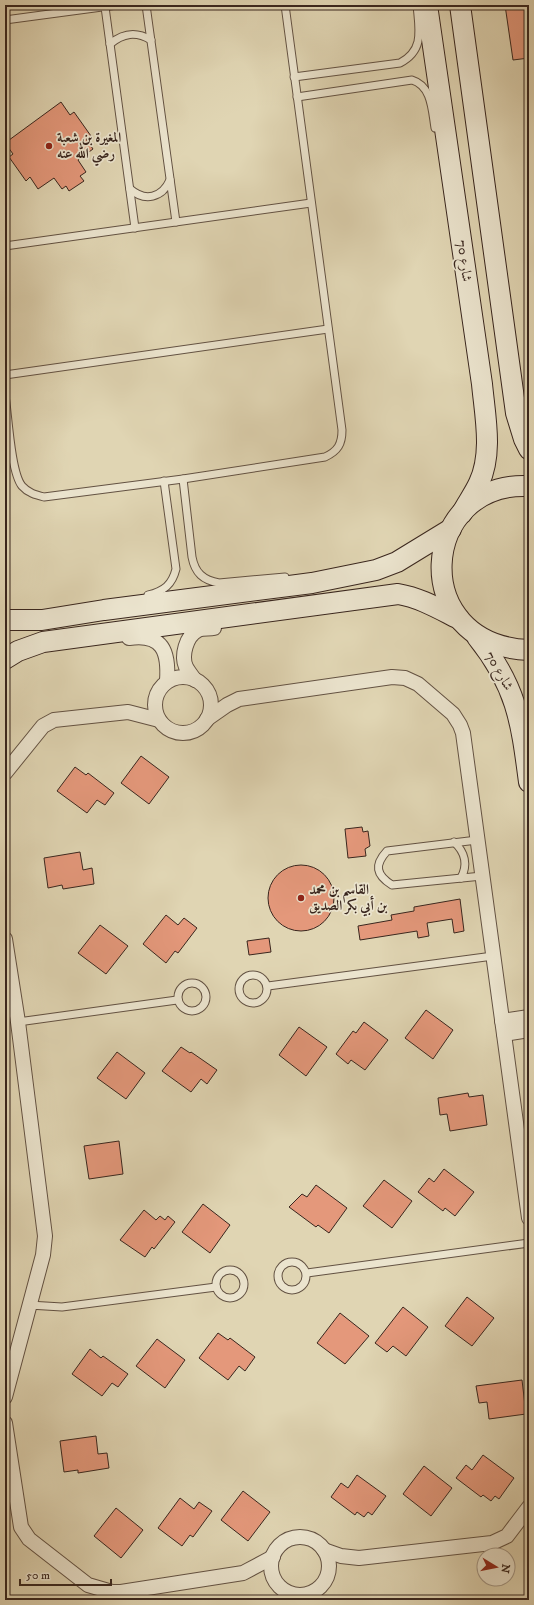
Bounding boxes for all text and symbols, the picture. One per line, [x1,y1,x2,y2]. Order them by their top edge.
place label: المغيرة بن شعبة رضي الله عنه [57,129,121,167]
marker: المغيرة بن شعبة رضي الله عنه [44,141,54,151]
street label: شارع 70 [450,239,476,283]
street label: شارع 70 [479,648,517,695]
place label: القاسم بن محمد بن أبي بكر الصديق [309,881,388,917]
marker: القاسم بن محمد بن أبي بكر الصديق [296,893,306,903]
north arrow [476,1547,516,1587]
scale bar [20,1561,111,1587]
text: N [497,1563,513,1574]
text: 50 m [26,1568,50,1583]

